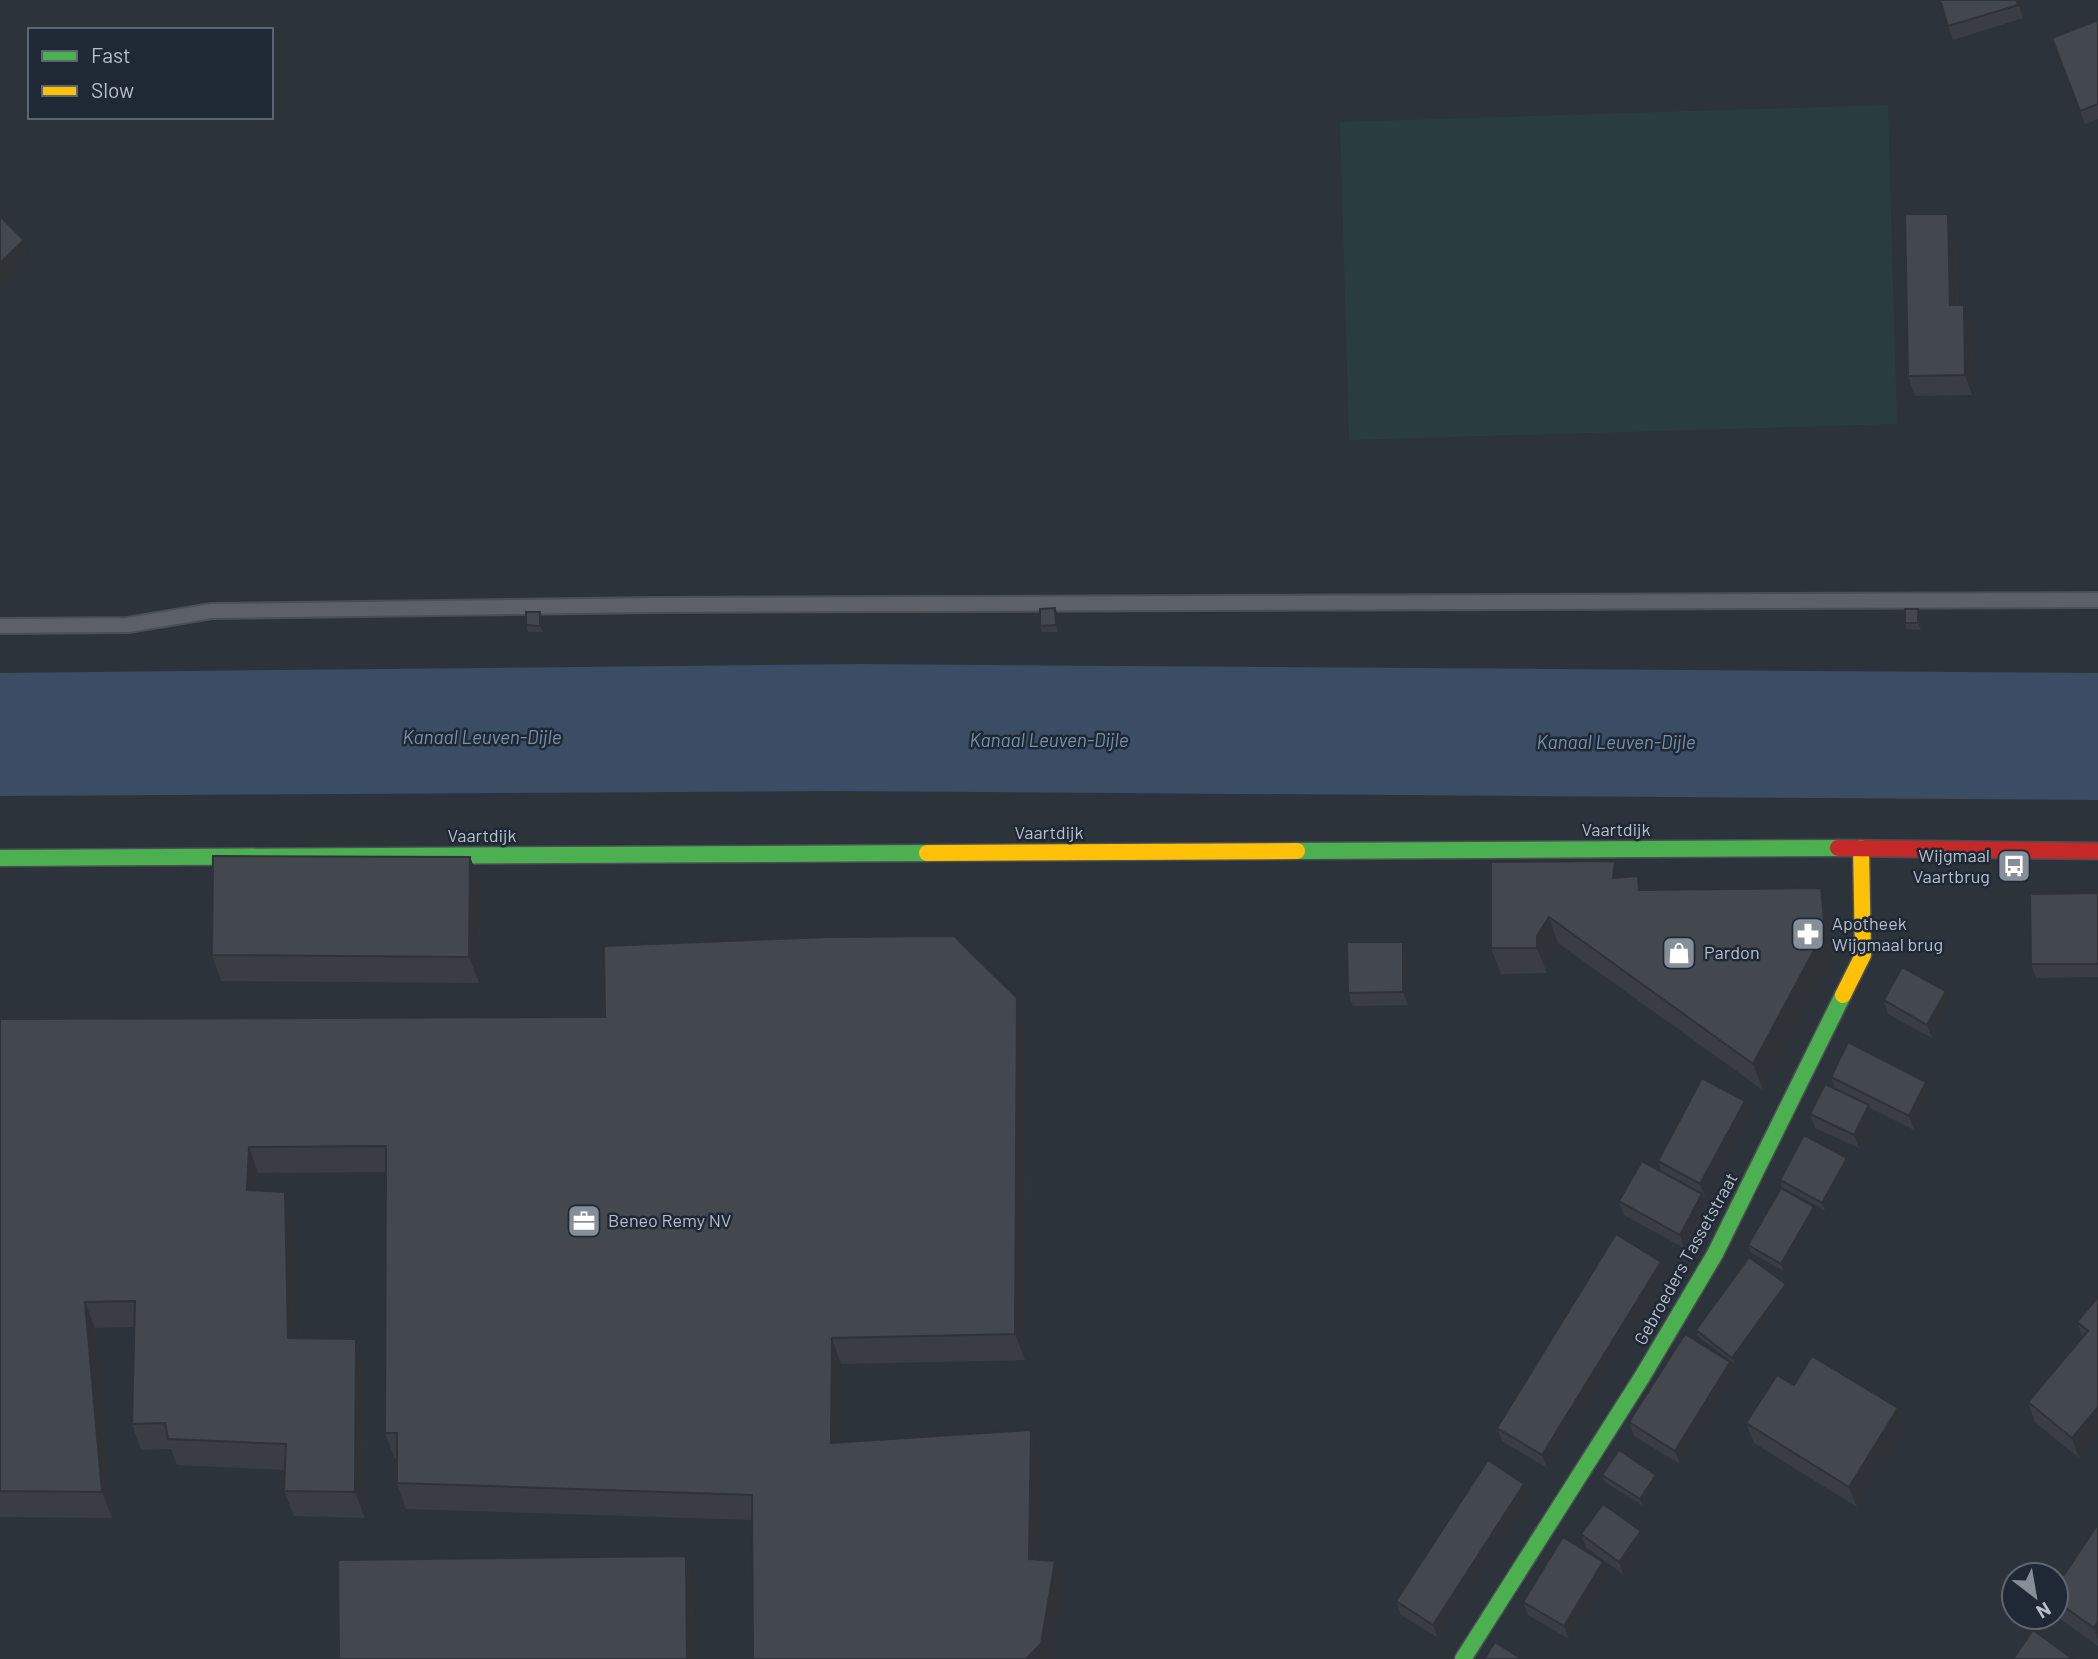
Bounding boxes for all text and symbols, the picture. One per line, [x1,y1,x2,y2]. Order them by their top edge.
legend [28,28,273,119]
text: Fast [91,42,131,67]
text: Slow [91,77,134,102]
water label: Kanaal Leuven-Dijle [402,725,562,748]
water label: Kanaal Leuven-Dijle [969,728,1129,751]
water label: Kanaal Leuven-Dijle [1536,730,1696,753]
street label: Vaartdijk [1581,818,1651,840]
street label: Vaartdijk [1014,821,1084,843]
street label: Vaartdijk [447,824,517,846]
place label: Wijgmaal Vaartbrug [1913,844,1990,887]
bus stop icon: Wijgmaal Vaartbrug [1995,847,2033,885]
place label: Apotheek Wijgmaal brug [1832,912,1943,955]
pharmacy icon: Apotheek Wijgmaal brug [1789,915,1827,953]
shop icon: Pardon [1660,934,1698,972]
place label: Pardon [1704,941,1760,963]
street label: Gebroeders Tassetstraat [1629,1169,1742,1348]
office icon: Beneo Remy NV [565,1202,603,1240]
place label: Beneo Remy NV [608,1209,732,1231]
north arrow [2000,1561,2070,1631]
text: N [2033,1598,2055,1624]

